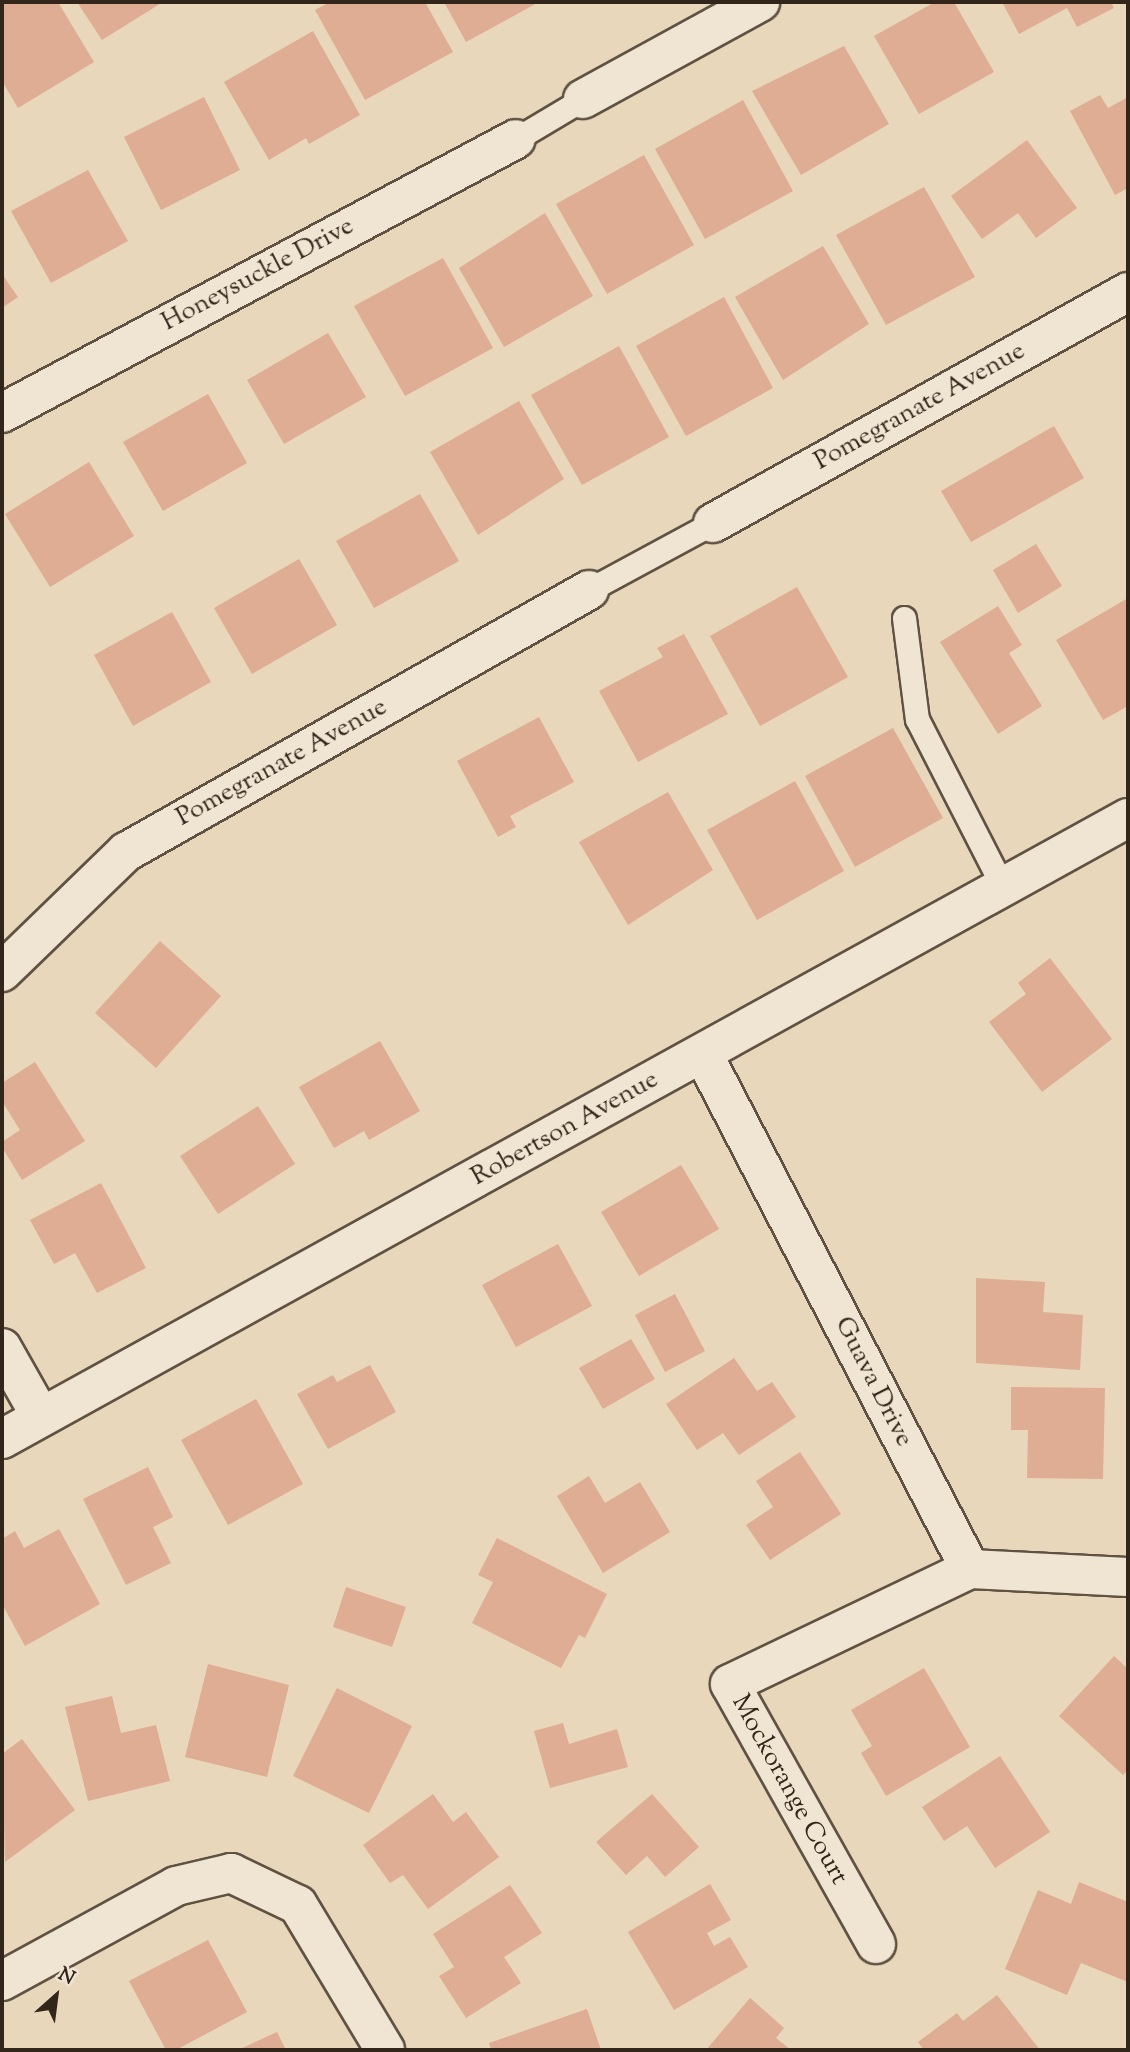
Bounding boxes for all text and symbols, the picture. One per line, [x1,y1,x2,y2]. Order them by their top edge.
street label: Honeysuckle Drive [157,211,359,339]
street label: Pomegranate Avenue [809,336,1031,478]
street label: Pomegranate Avenue [171,692,393,834]
street label: Robertson Avenue [466,1065,664,1193]
street label: Guava Drive [827,1312,919,1452]
street label: Mockorange Court [724,1690,854,1890]
north arrow [21,1961,91,2031]
text: N [53,1962,79,1992]

